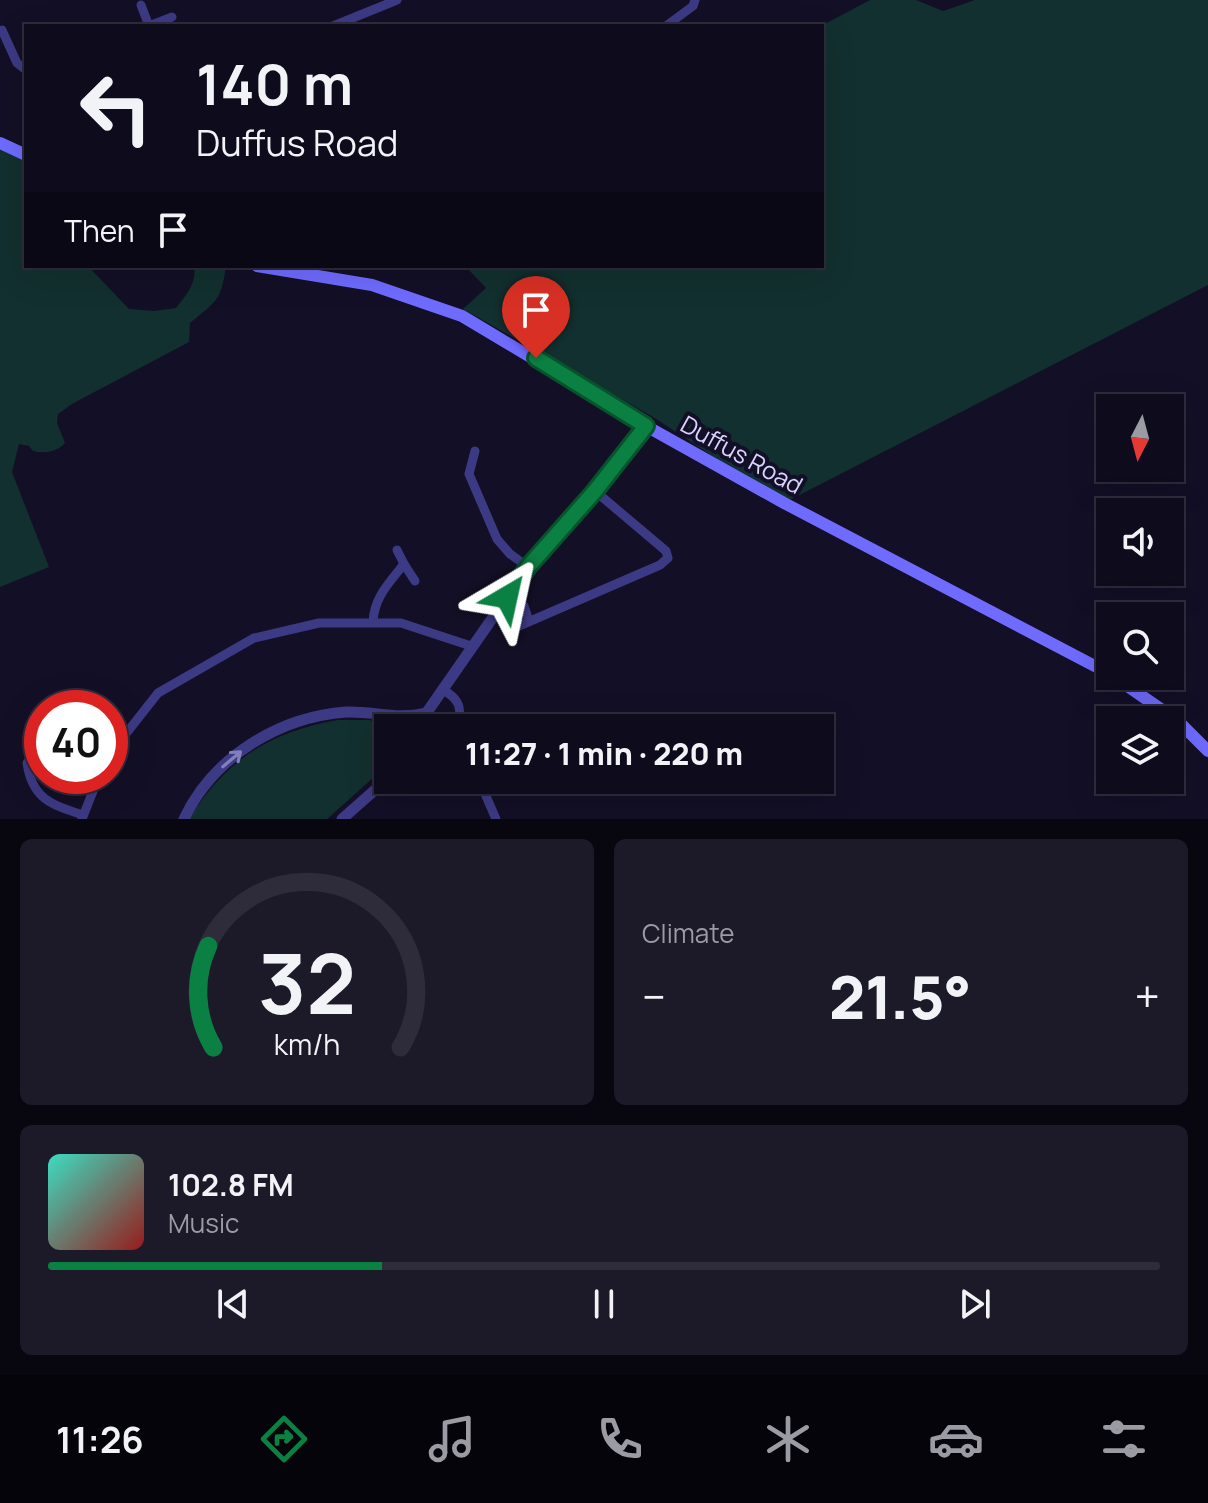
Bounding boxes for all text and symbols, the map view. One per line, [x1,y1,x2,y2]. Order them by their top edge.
text: 140 m [196,45,353,122]
icon: left [64,56,168,160]
text: Duffus Road [196,118,398,167]
icon: arrive [151,208,195,252]
text: Then [64,210,135,251]
pin [502,276,570,358]
icon: arrive [514,288,558,332]
north arrow [1096,394,1184,482]
map controls [1096,394,1184,794]
street label: Duffus Road [675,407,809,501]
button: sound [1096,498,1184,586]
position arrow [465,555,549,639]
button: search [1096,602,1184,690]
speed limit sign: 40 [24,690,128,794]
button: layers [1096,706,1184,794]
text: 11:27 · 1 min · 220 m [465,733,743,774]
one-way arrow [221,750,242,768]
text: Climate [642,915,734,951]
text: 32 [258,925,356,1039]
text: 21.5° [829,955,972,1037]
text: − [642,966,666,1026]
text: + [1135,966,1160,1026]
text: km/h [274,1025,340,1064]
text: 102.8 FM [168,1164,294,1205]
text: Music [168,1205,239,1241]
icon: previous [211,1282,255,1326]
icon: pause [582,1282,626,1326]
icon: next [953,1282,997,1326]
icon: directions [256,1411,312,1467]
icon: music [424,1411,480,1467]
icon: phone [592,1411,648,1467]
icon: climate [760,1411,816,1467]
icon: car [928,1411,984,1467]
icon: filters [1096,1411,1152,1467]
text: 11:26 [56,1415,144,1464]

